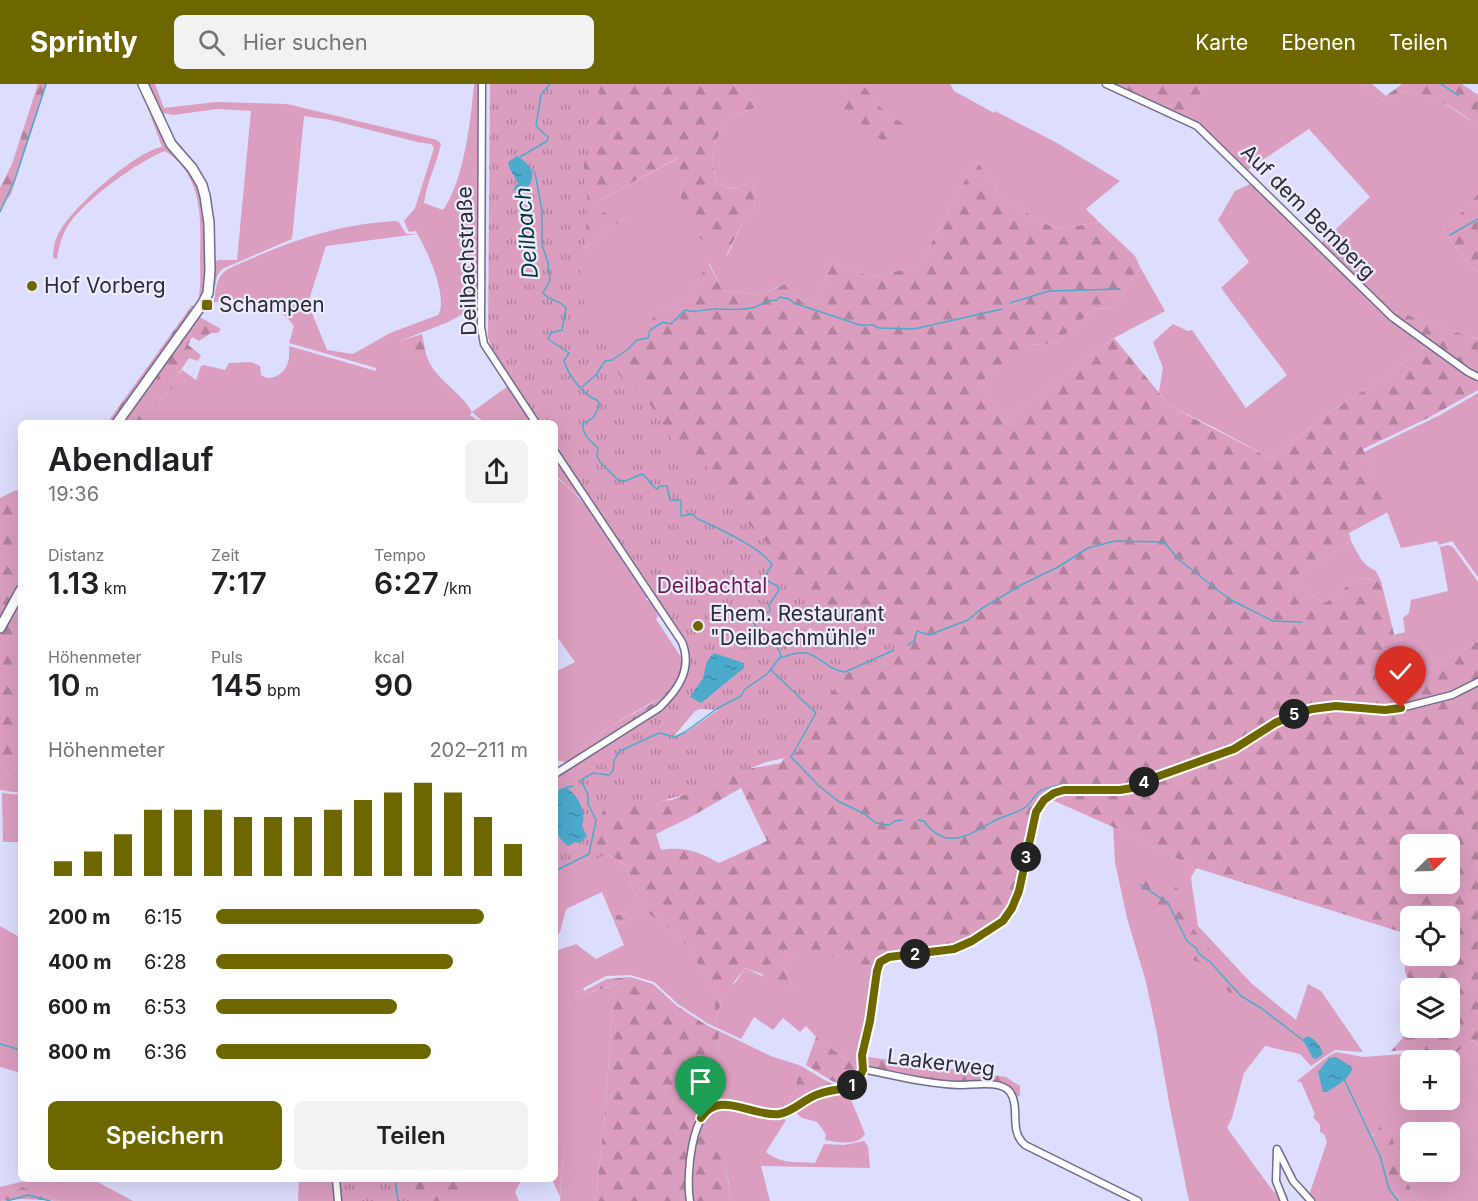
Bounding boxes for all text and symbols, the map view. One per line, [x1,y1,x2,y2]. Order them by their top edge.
search box [174,15,594,69]
text: Sprintly [30,25,138,59]
icon: search [195,26,228,59]
text: Hier suchen [243,29,368,55]
text: Karte [1195,30,1248,55]
text: Ebenen [1281,30,1356,55]
text: Teilen [1389,30,1448,55]
street label: Auf dem Bemberg [1236,139,1381,284]
street label: Deilbachstraße [451,186,482,336]
water label: Deilbach [509,186,543,280]
place label: Hof Vorberg [44,273,166,298]
marker: Hof Vorberg [25,279,39,293]
place label: Schampen [219,292,325,317]
marker: Schampen [200,298,214,312]
text: Abendlauf [48,439,214,479]
button: share [465,440,528,503]
text: 19:36 [48,482,99,506]
text: Distanz [48,545,104,565]
text: Zeit [211,545,240,565]
text: Tempo [374,545,426,565]
text: 1.13 [48,565,99,601]
text: 7:17 [211,565,267,601]
text: 6:27 [374,565,439,601]
park label: Deilbachtal [657,573,767,598]
text: km [99,578,127,598]
text: /km [439,578,472,598]
place label: Ehem. Restaurant "Deilbachmühle" [710,601,884,650]
marker: Ehem. Restaurant "Deilbachmühle" [691,619,705,633]
pin [1375,646,1426,708]
text: Höhenmeter [48,647,142,667]
text: Puls [211,647,243,667]
text: kcal [374,647,405,667]
icon: check [1384,655,1417,688]
text: 10 [48,667,80,703]
text: 145 [211,667,263,703]
text: 90 [374,667,413,703]
text: m [80,680,99,700]
text: bpm [263,680,301,700]
pin: 5 [1279,699,1309,729]
text: 5 [1289,704,1299,724]
text: Höhenmeter [48,738,165,762]
text: 202–211 m [429,738,528,762]
pin: 4 [1129,767,1159,797]
text: 4 [1139,772,1149,792]
north arrow [1400,834,1460,894]
map controls [1400,834,1460,1182]
pin: 3 [1011,842,1041,872]
text: 3 [1021,847,1031,867]
text: 200 m [48,905,111,929]
text: 6:15 [144,905,182,929]
button: locate [1400,906,1460,966]
pin: 2 [900,939,930,969]
text: 2 [910,944,920,964]
text: 400 m [48,950,112,974]
text: 6:28 [144,950,187,974]
button: layers [1400,978,1460,1038]
text: 600 m [48,995,111,1019]
text: 6:53 [144,995,187,1019]
text: 800 m [48,1040,111,1064]
text: 6:36 [144,1040,187,1064]
street label: Laakerweg [886,1043,997,1082]
button: + [1400,1050,1460,1110]
pin [675,1056,726,1118]
icon: arrive [684,1065,717,1098]
pin: 1 [837,1070,867,1100]
text: 1 [849,1075,855,1095]
button: Speichern [48,1101,282,1170]
button: Teilen [294,1101,528,1170]
button: − [1400,1122,1460,1182]

